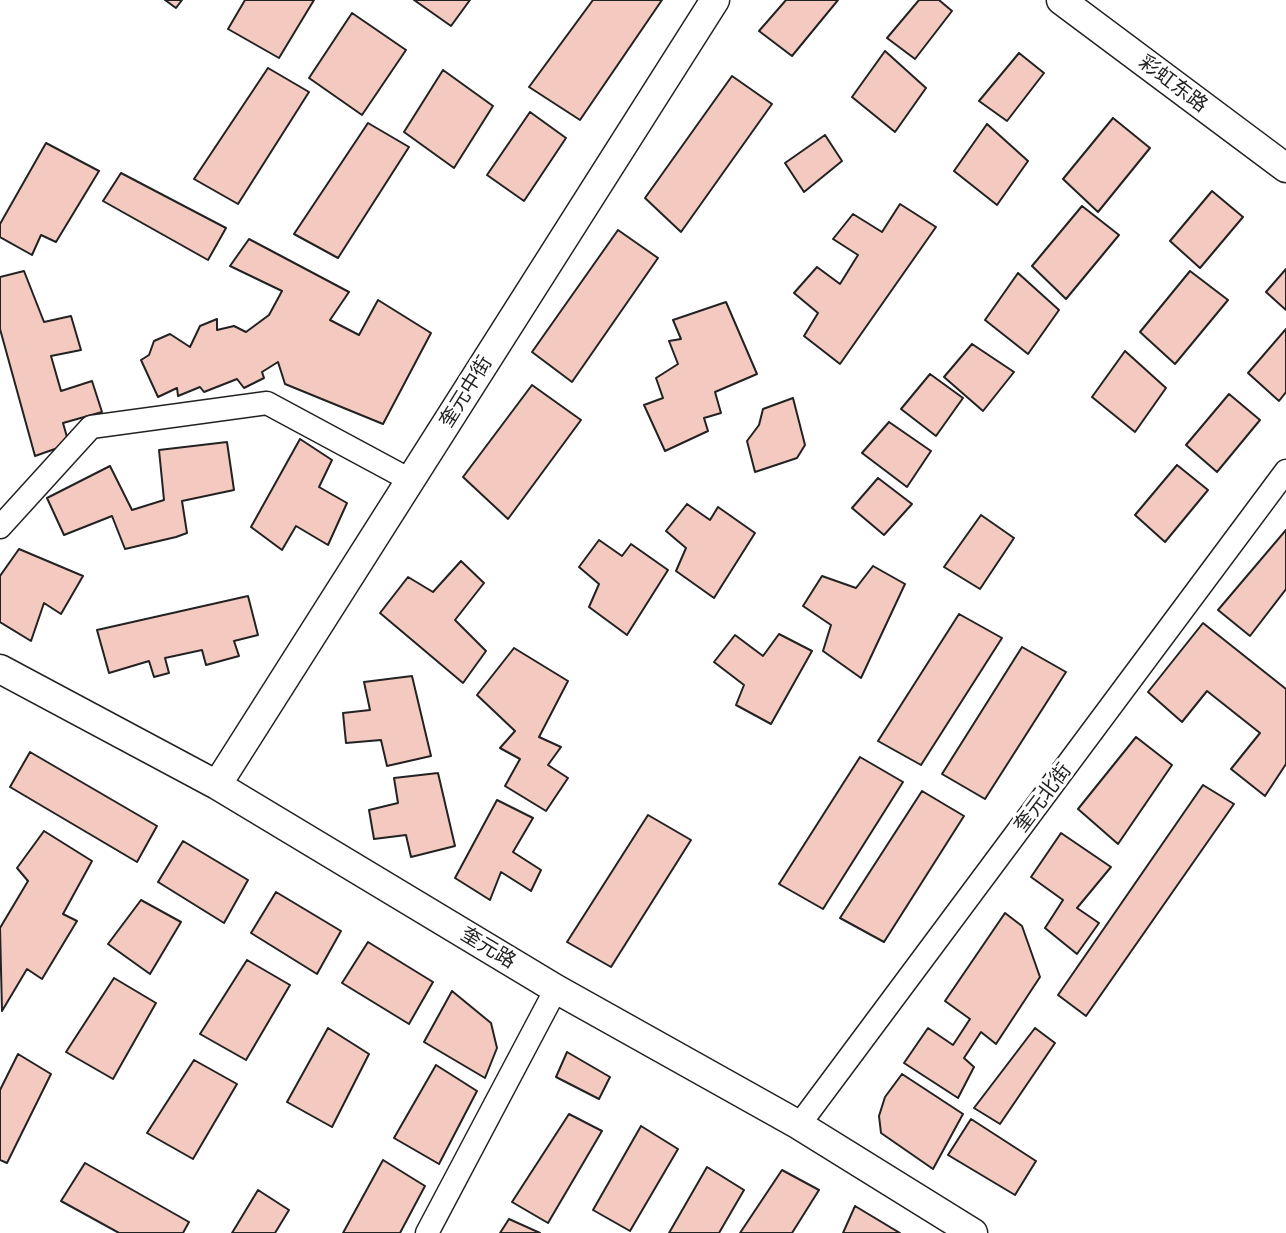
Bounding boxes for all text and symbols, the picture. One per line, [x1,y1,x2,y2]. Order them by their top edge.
street label: 彩虹东路 [1134,50,1212,118]
street label: 奎元中街 [435,352,497,432]
street label: 奎元北街 [1009,759,1077,837]
street label: 奎元路 [456,922,520,974]

